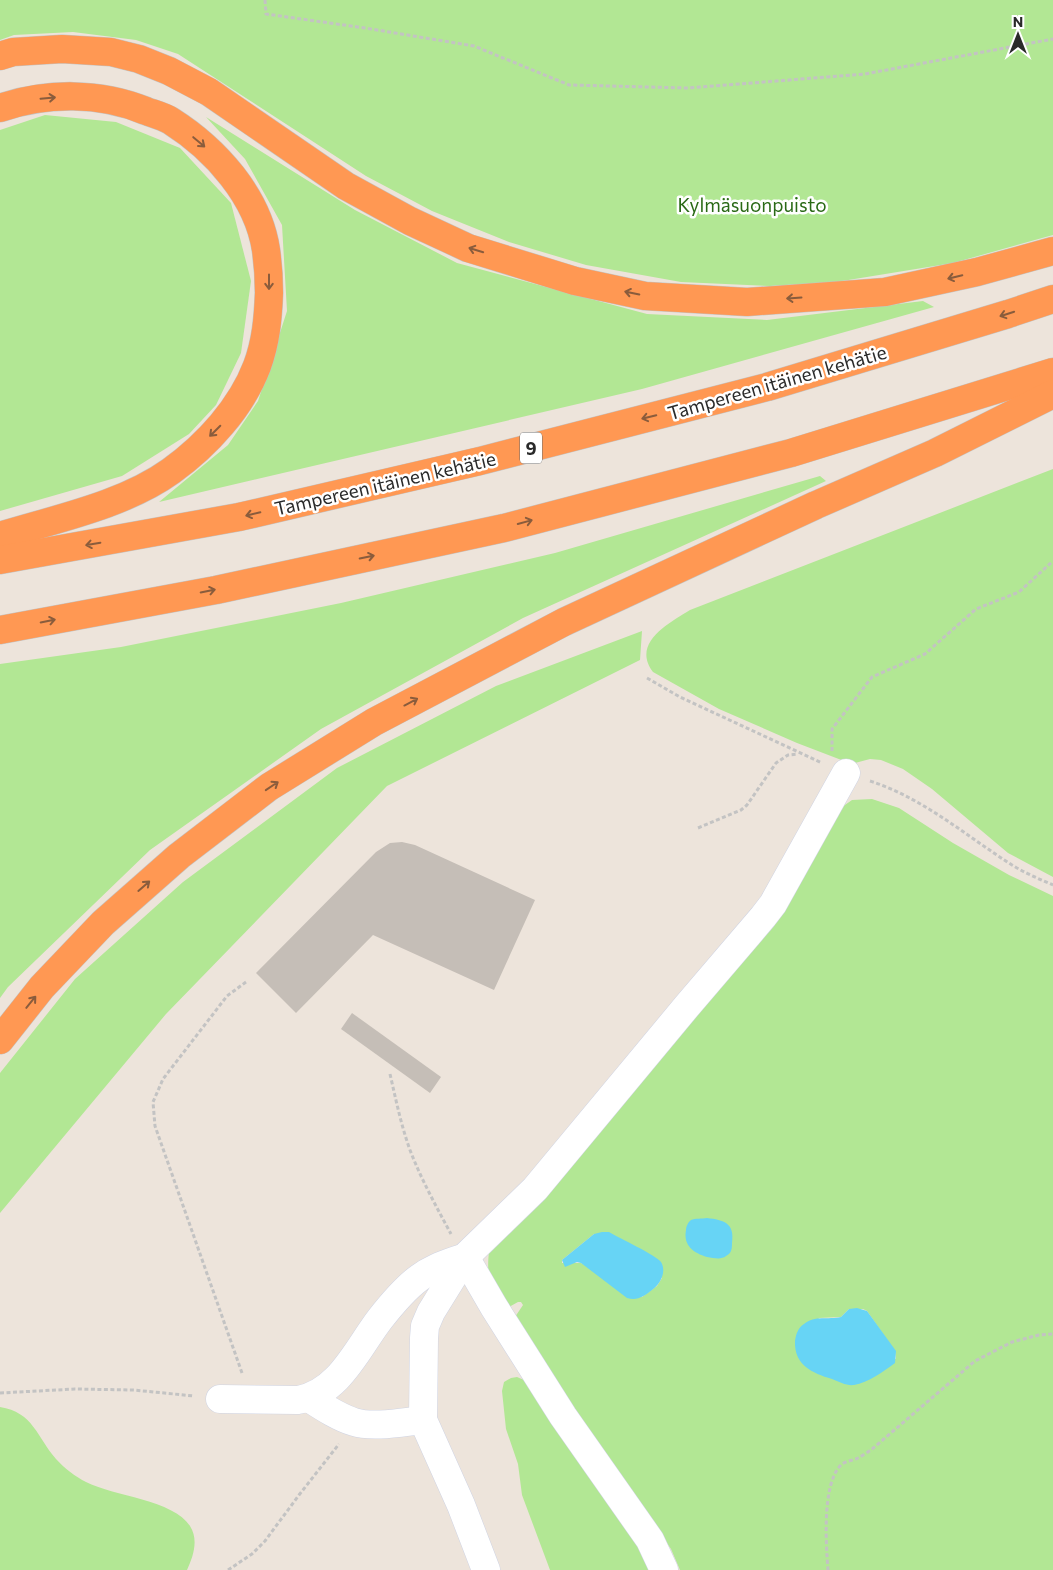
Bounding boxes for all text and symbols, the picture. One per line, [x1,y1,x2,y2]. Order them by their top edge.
north arrow [993,10,1043,60]
text: N [1013,13,1023,30]
one-way arrow [39,93,55,103]
one-way arrow [192,136,205,147]
park label: Kylmäsuonpuisto [677,193,827,216]
one-way arrow [468,245,484,255]
one-way arrow [947,272,963,282]
one-way arrow [264,274,274,290]
one-way arrow [625,288,641,297]
one-way arrow [787,294,803,303]
one-way arrow [999,310,1015,320]
street label: Tampereen itäinen kehätie [665,340,889,424]
one-way arrow [641,413,657,423]
one-way arrow [209,425,221,437]
road number: 9 [520,432,542,463]
street label: Tampereen itäinen kehätie [272,446,498,520]
one-way arrow [246,510,262,519]
one-way arrow [517,517,533,527]
one-way arrow [86,539,102,549]
one-way arrow [358,552,374,562]
one-way arrow [199,586,215,596]
one-way arrow [40,616,56,625]
one-way arrow [403,697,418,707]
one-way arrow [265,781,279,791]
one-way arrow [138,881,151,892]
one-way arrow [25,996,36,1009]

